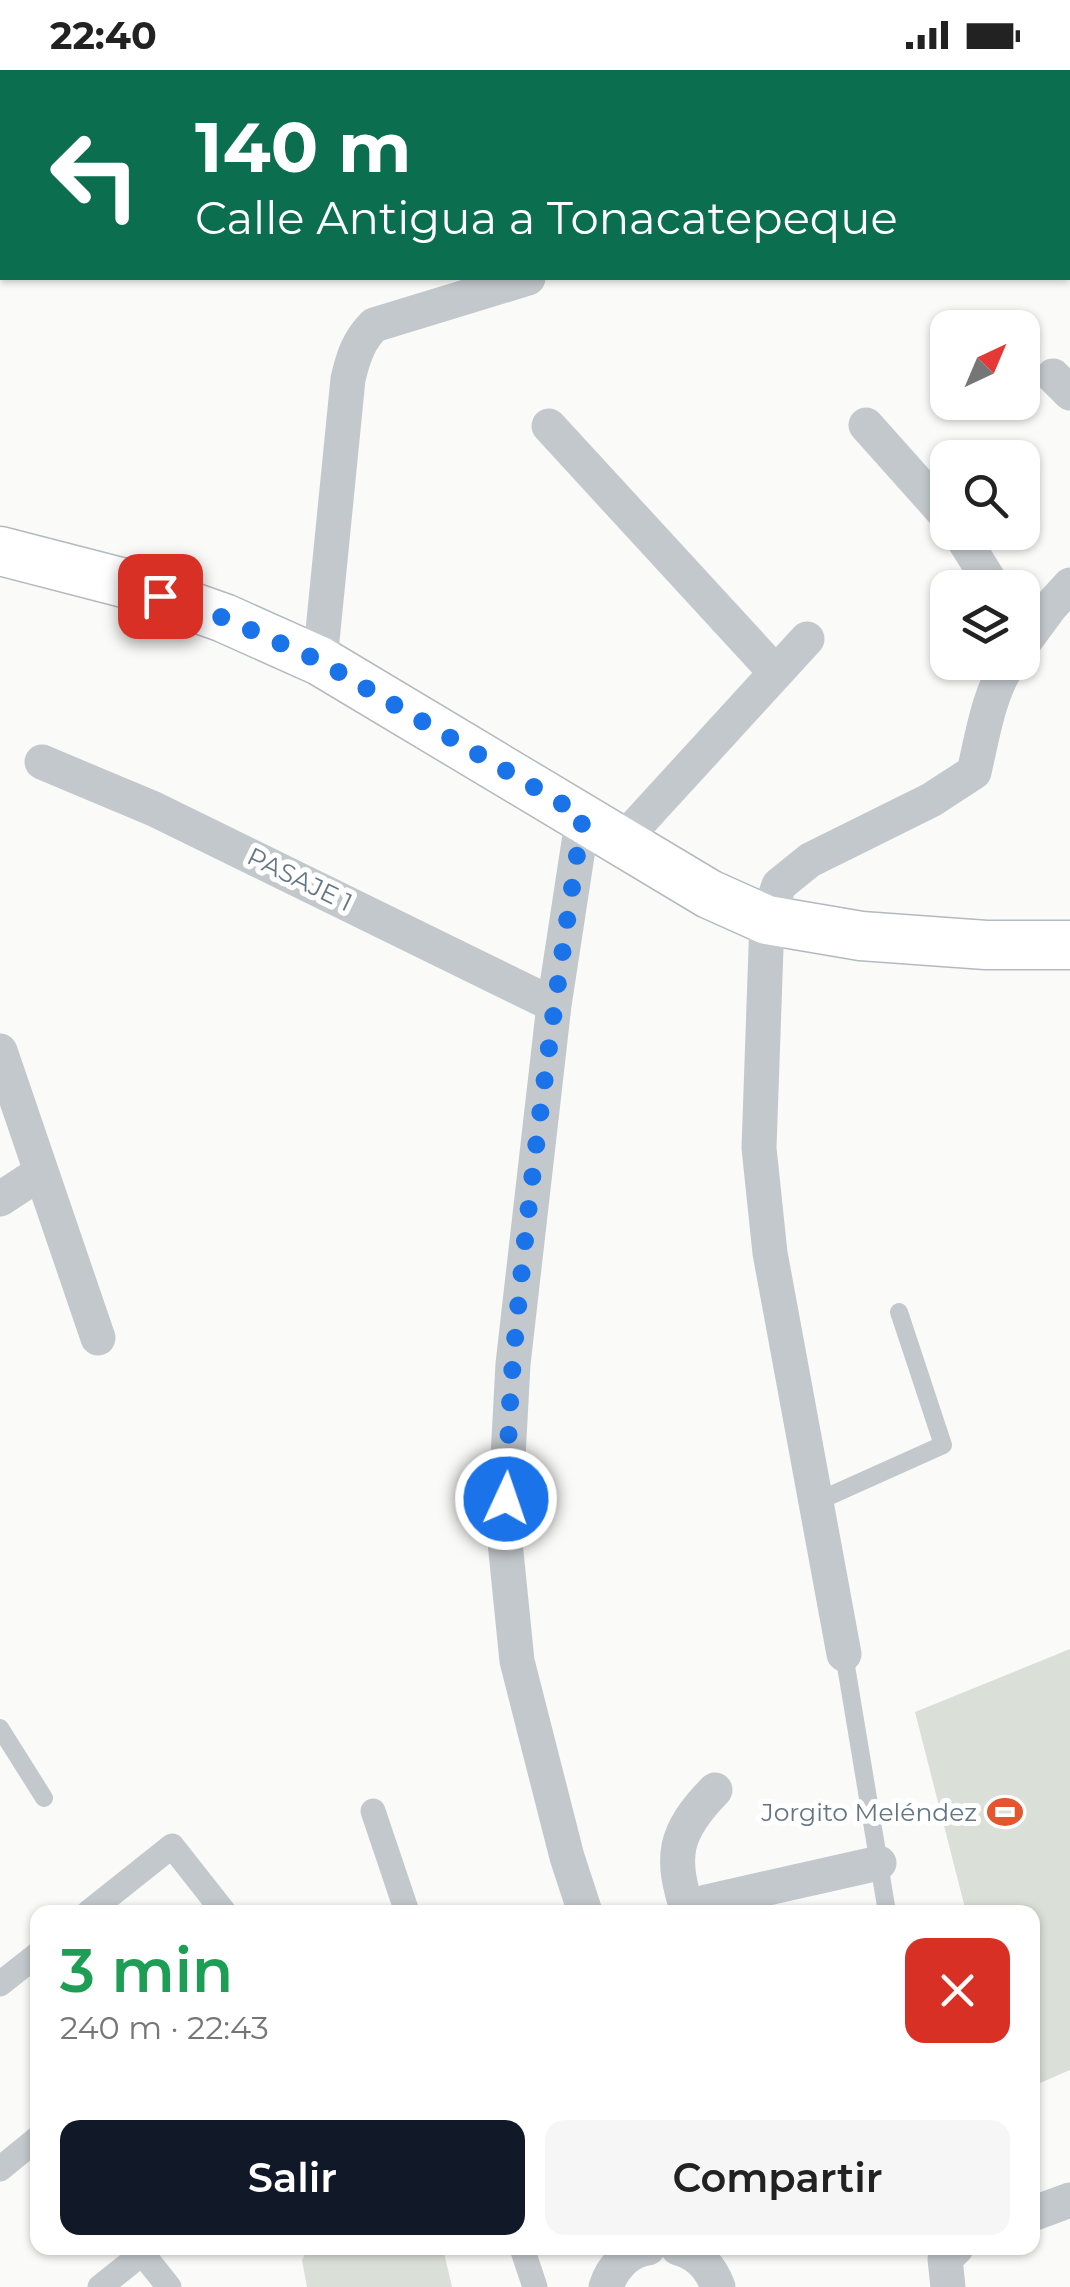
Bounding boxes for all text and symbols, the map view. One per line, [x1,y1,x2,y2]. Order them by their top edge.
text: 22:40 [50,12,157,59]
text: 140 m [195,104,411,190]
icon: left [30,110,160,240]
text: Calle Antigua a Tonacatepeque [195,190,898,245]
north arrow [930,310,1040,420]
map controls [930,310,1040,680]
button: search [930,440,1040,550]
pin [118,554,203,639]
icon: arrive [133,569,188,624]
button: layers [930,570,1040,680]
street label: PASAJE 1 [243,841,357,917]
position arrow [454,1447,558,1551]
sports icon: Jorgito Meléndez [986,1793,1024,1831]
place label: Jorgito Meléndez [760,1797,977,1827]
text: 3 min [60,1934,233,2007]
button: close [905,1938,1010,2043]
text: 240 m · 22:43 [60,2008,269,2047]
button: Salir [60,2120,525,2235]
button: Compartir [545,2120,1010,2235]

